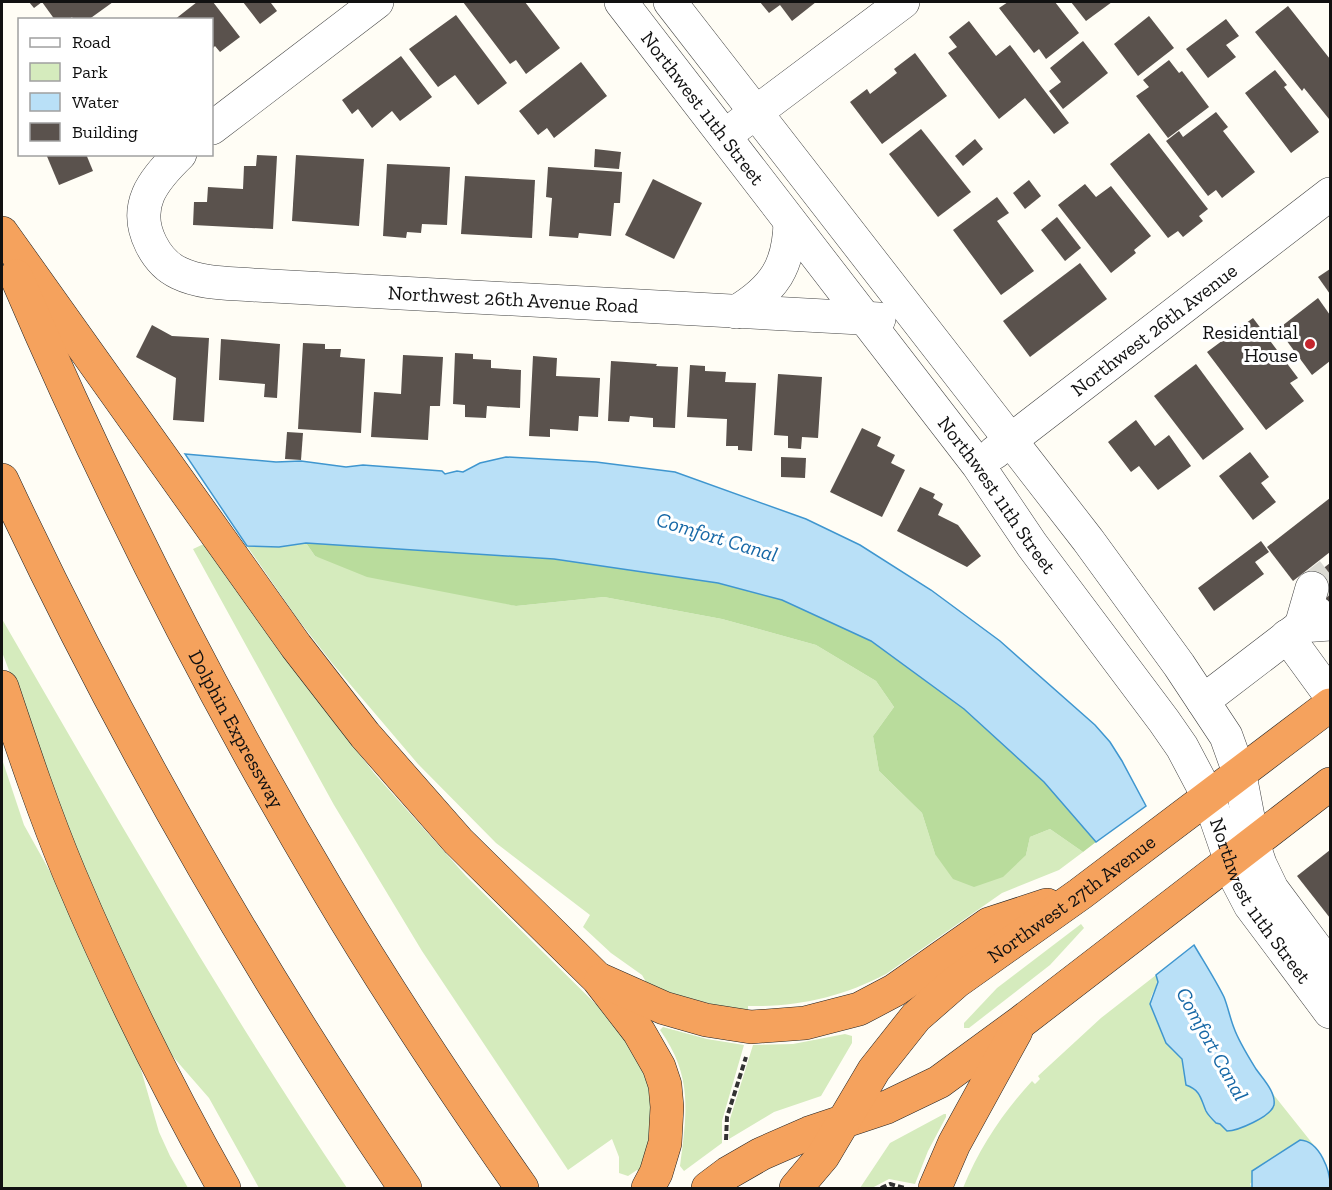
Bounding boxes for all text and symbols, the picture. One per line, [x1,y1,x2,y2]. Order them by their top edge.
legend [18,18,213,156]
street label: Northwest 11th Street [636,27,770,190]
text: Road [72,31,111,53]
text: Park [72,61,108,83]
text: Water [72,91,119,113]
text: Building [72,121,138,143]
street label: Northwest 26th Avenue [1066,258,1242,401]
street label: Northwest 26th Avenue Road [387,280,639,318]
place label: Residential House [1202,320,1298,367]
marker: Residential House [1303,337,1317,351]
street label: Northwest 11th Street [933,411,1062,579]
water label: Comfort Canal [653,506,781,567]
street label: Dolphin Expressway [184,646,290,813]
street label: Northwest 11th Street [1205,815,1317,988]
street label: Northwest 27th Avenue [983,829,1160,968]
water label: Comfort Canal [1171,983,1254,1105]

